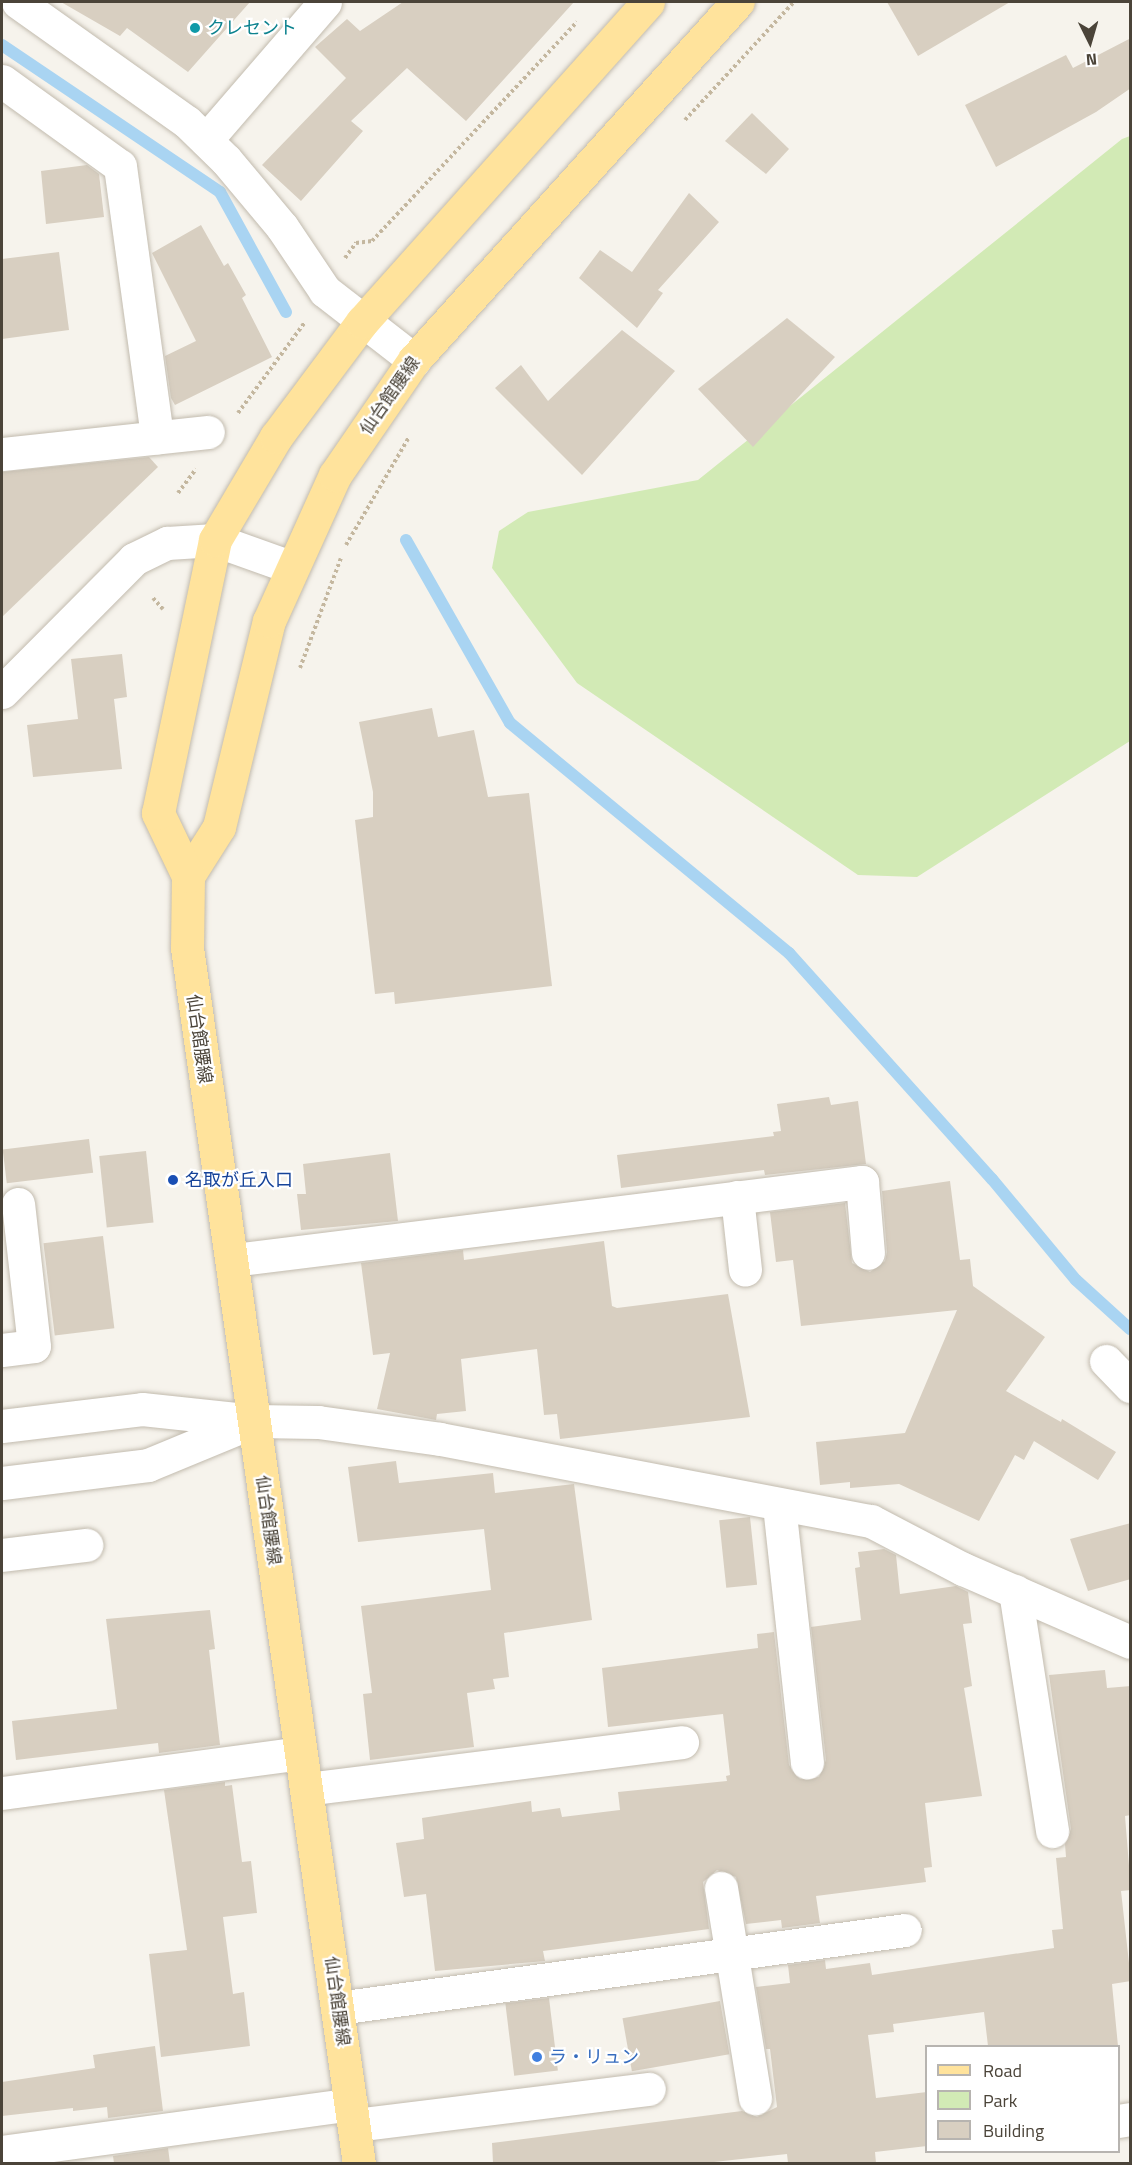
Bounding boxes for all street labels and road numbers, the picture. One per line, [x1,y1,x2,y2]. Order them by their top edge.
street label: 仙台館腰線 [355,353,425,439]
street label: 仙台館腰線 [182,993,216,1085]
street label: 仙台館腰線 [251,1474,285,1566]
street label: 仙台館腰線 [320,1955,354,2047]

